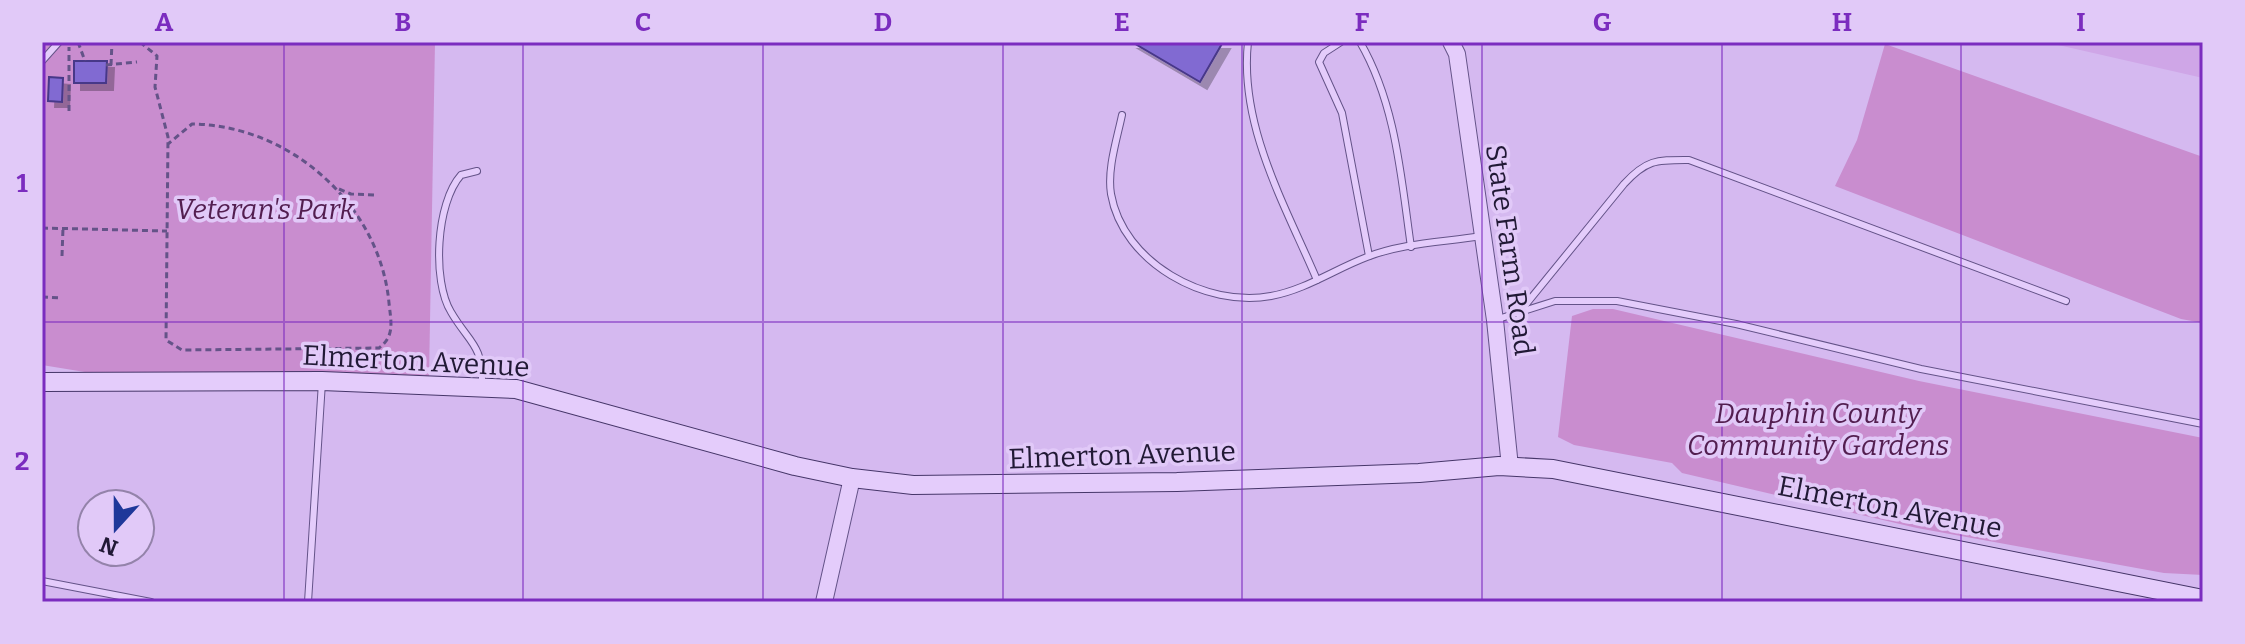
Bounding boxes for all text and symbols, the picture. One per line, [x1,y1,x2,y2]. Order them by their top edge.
text: A [155,7,174,38]
text: B [395,7,411,38]
text: C [635,7,651,38]
text: D [874,7,892,38]
text: E [1114,7,1130,38]
text: F [1355,7,1370,38]
text: G [1593,7,1612,38]
text: H [1832,7,1852,38]
text: I [2076,7,2086,38]
street label: State Farm Road [1479,142,1541,358]
text: 1 [16,168,28,199]
park label: Veteran's Park [175,193,356,226]
street label: Elmerton Avenue [302,339,530,383]
park label: Dauphin County Community Gardens [1687,397,1949,462]
street label: Elmerton Avenue [1008,435,1236,475]
text: 2 [15,446,29,477]
street label: Elmerton Avenue [1775,469,2005,545]
north arrow [76,488,156,568]
text: N [96,531,122,562]

